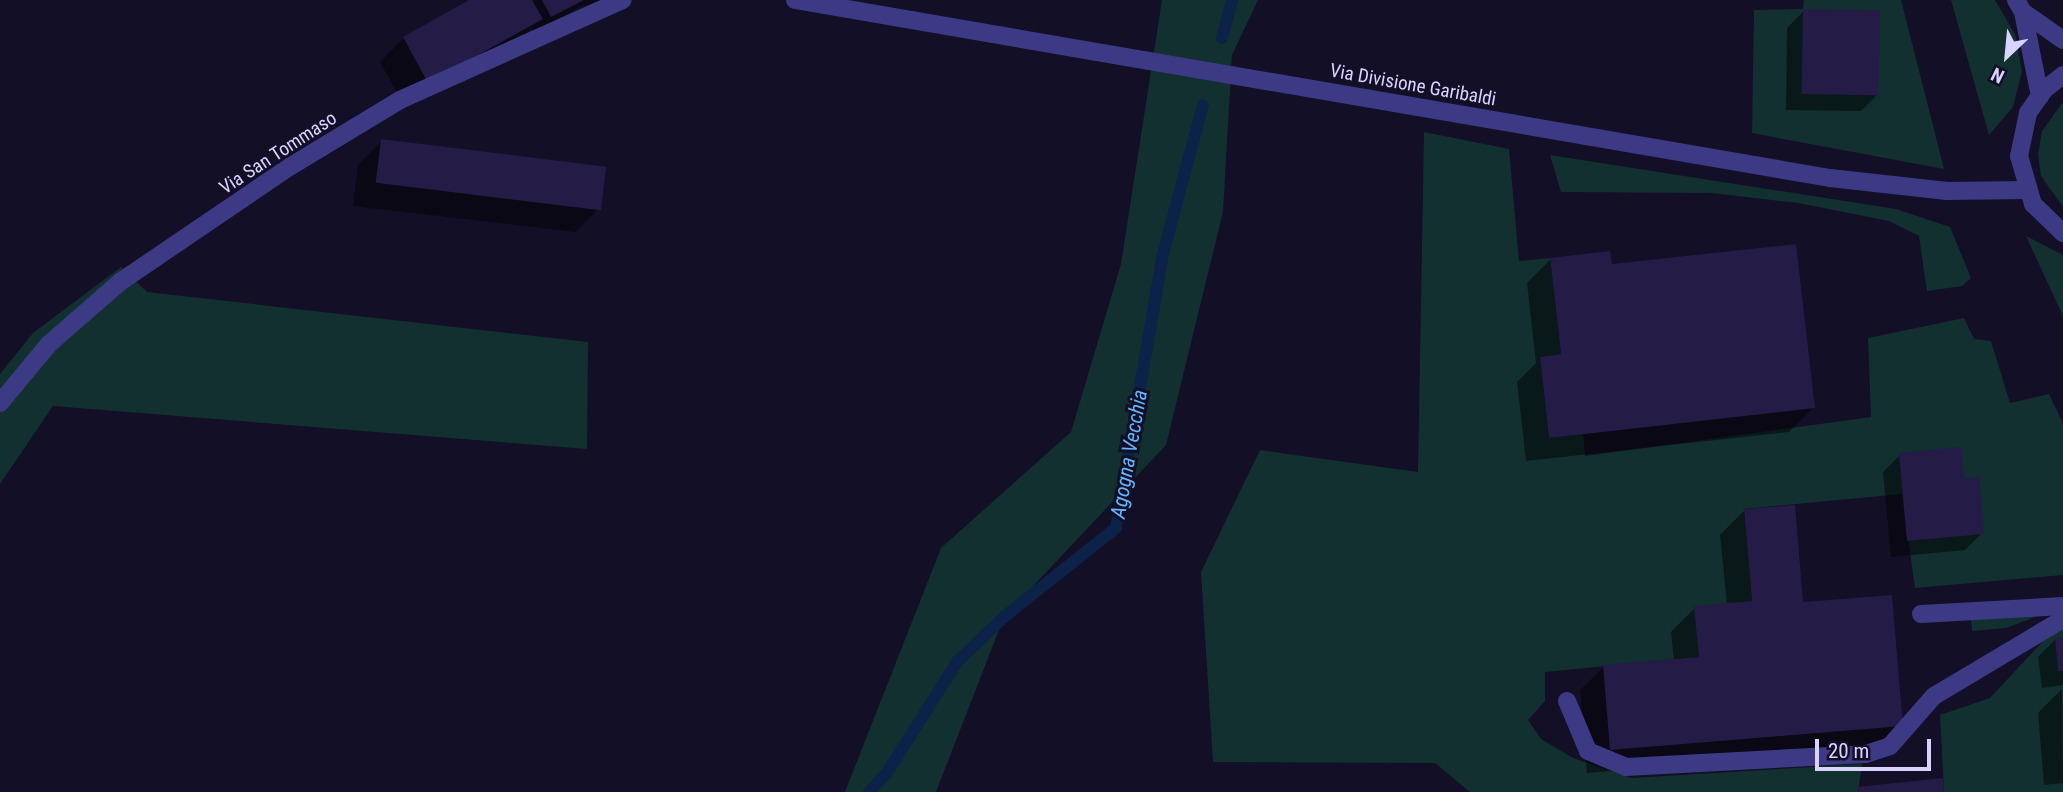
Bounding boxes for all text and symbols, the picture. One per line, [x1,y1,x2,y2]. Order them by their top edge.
north arrow [1972,21,2042,91]
street label: Via Divisione Garibaldi [1328,59,1498,111]
text: N [1987,62,2008,88]
street label: Via San Tommaso [215,107,341,199]
water label: Agogna Vecchia [1105,388,1153,520]
scale bar [1818,726,1934,770]
text: 20 m [1828,739,1869,763]

